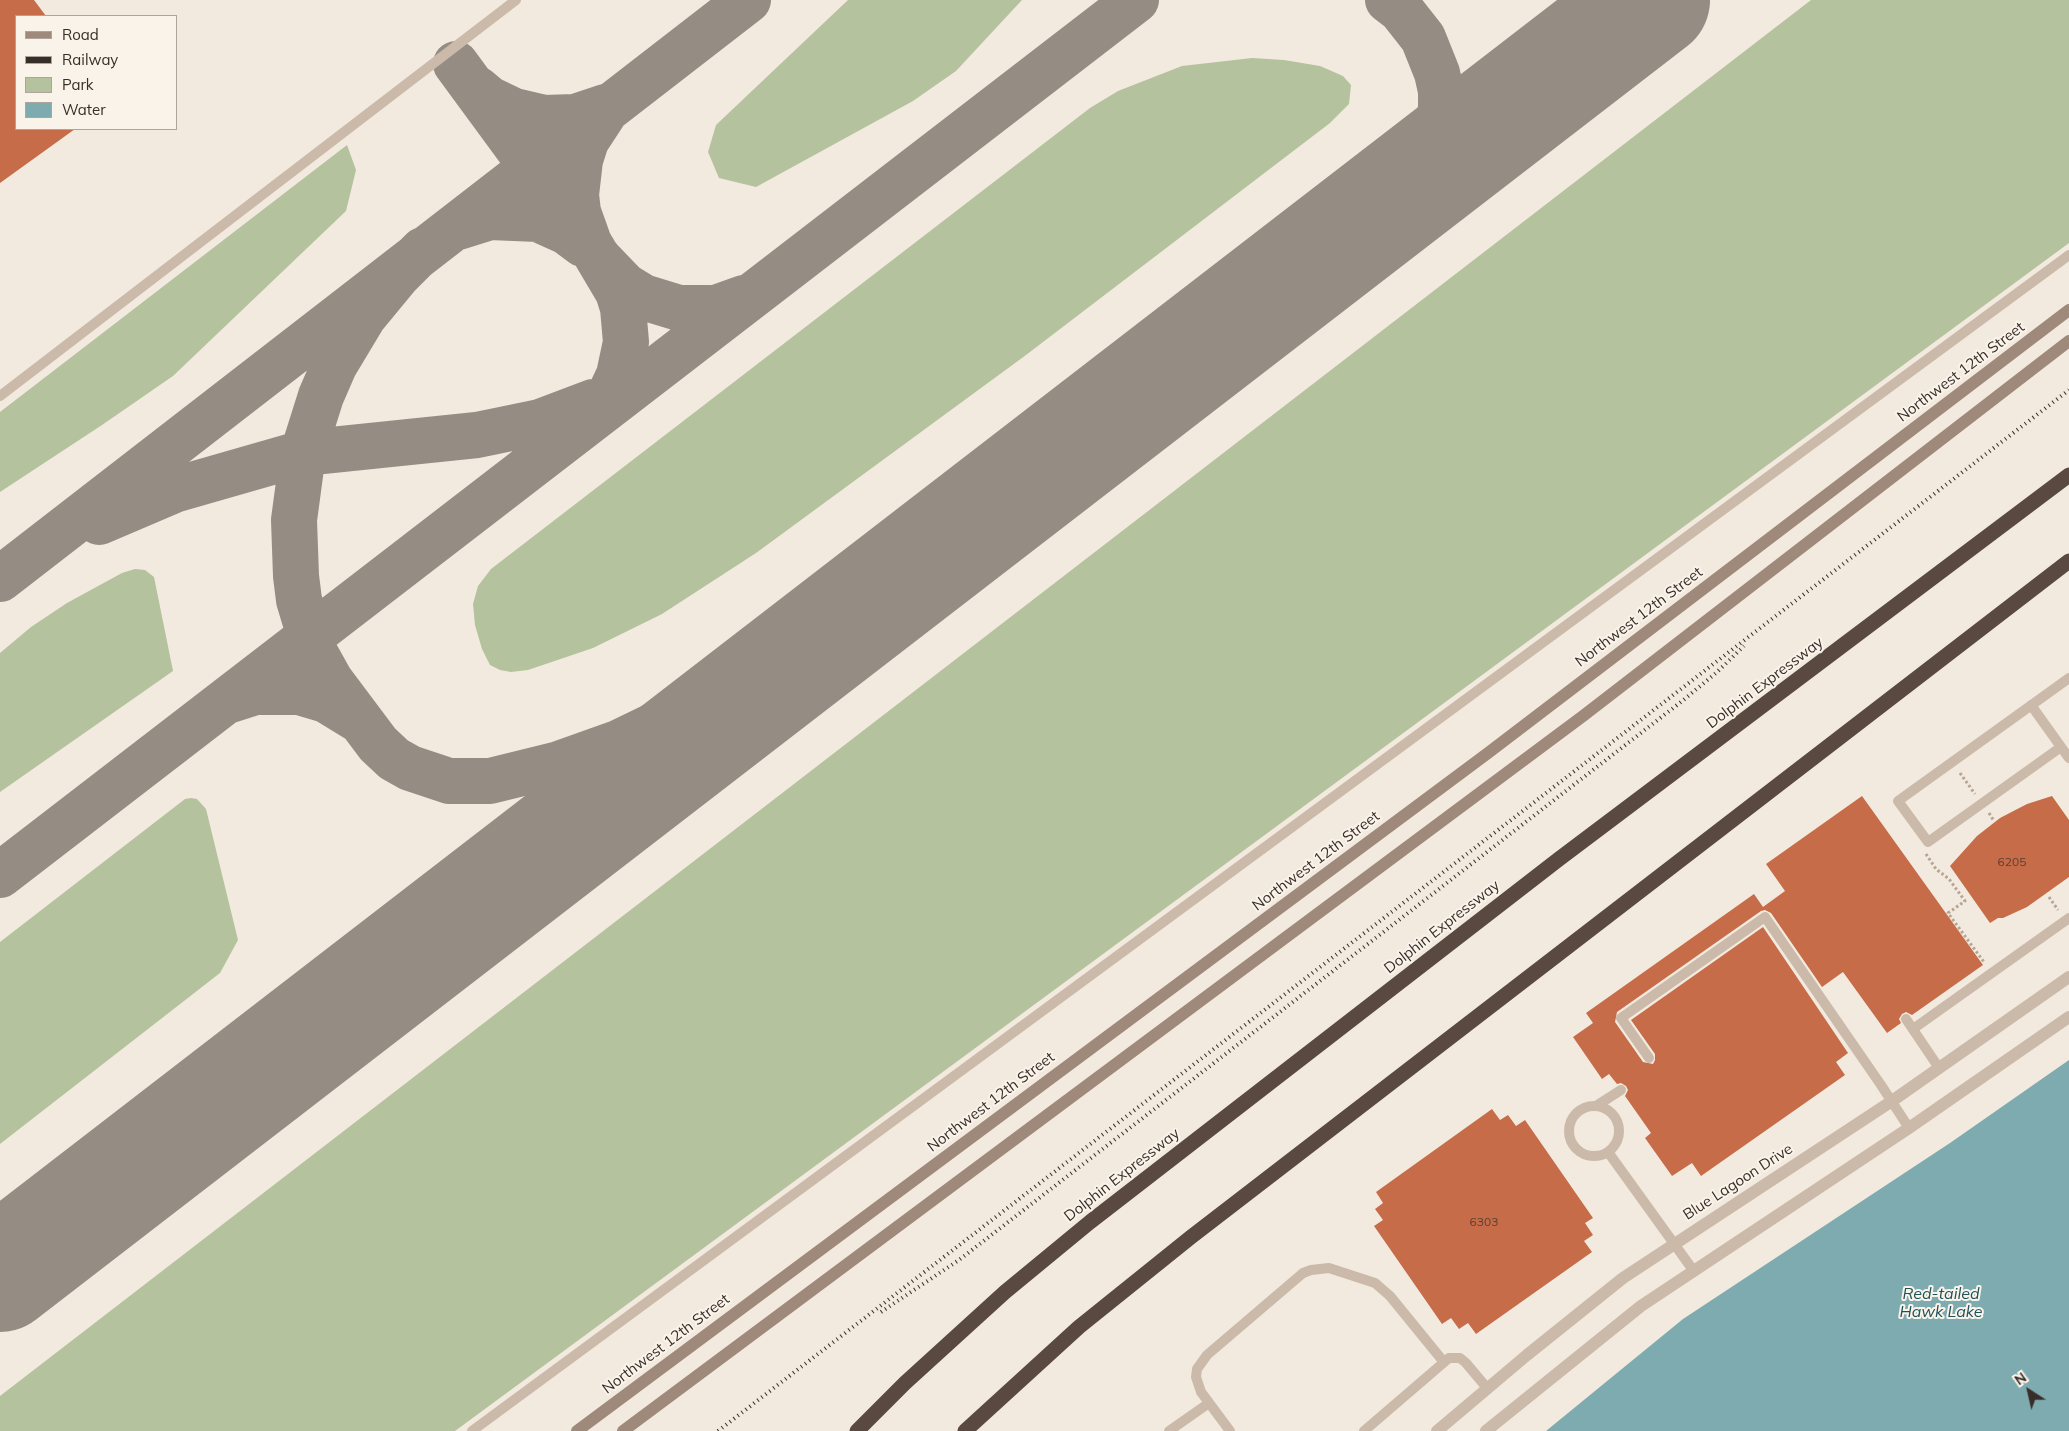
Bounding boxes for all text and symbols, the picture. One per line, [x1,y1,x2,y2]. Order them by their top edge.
legend [15,15,178,130]
text: Road [62,25,99,44]
text: Railway [62,50,118,69]
text: Park [62,75,94,94]
text: Water [62,100,106,119]
street label: Northwest 12th Street [1894,318,2028,426]
street label: Northwest 12th Street [1572,563,1706,671]
street label: Dolphin Expressway [1703,633,1827,733]
street label: Northwest 12th Street [1249,807,1383,915]
house number: 6205 [1998,855,2026,869]
street label: Dolphin Expressway [1381,876,1503,978]
street label: Northwest 12th Street [924,1048,1058,1156]
street label: Dolphin Expressway [1061,1124,1183,1226]
street label: Blue Lagoon Drive [1680,1140,1796,1224]
house number: 6303 [1470,1215,1498,1229]
water label: Red-tailed Hawk Lake [1899,1284,1983,1322]
street label: Northwest 12th Street [599,1290,733,1398]
north arrow [2004,1366,2054,1416]
text: N [2011,1368,2030,1389]

